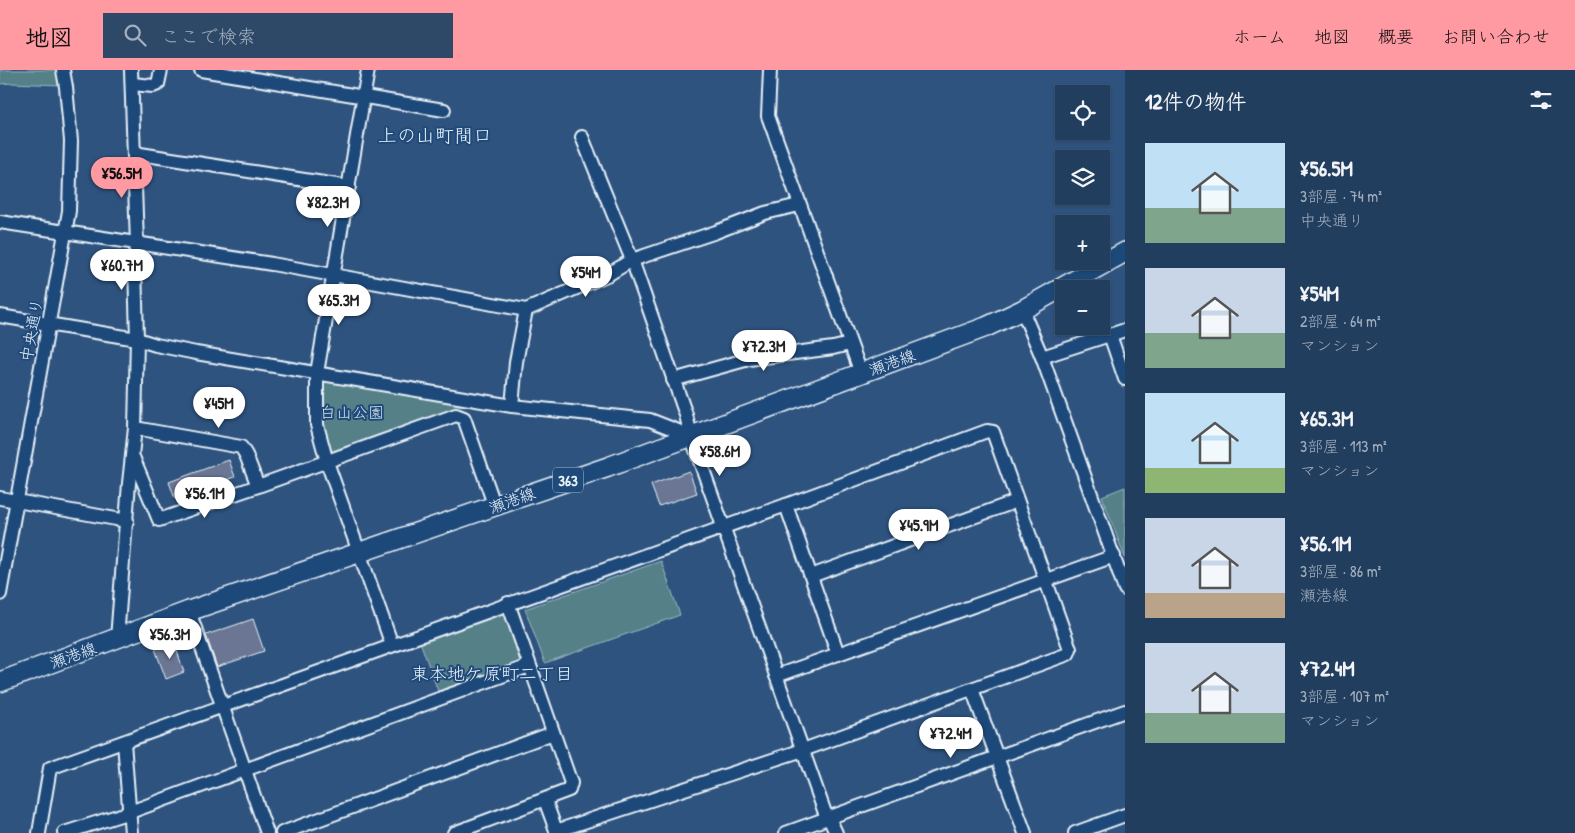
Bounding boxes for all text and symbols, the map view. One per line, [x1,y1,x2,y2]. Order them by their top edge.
search box [103,13,453,58]
text: 地図 [25,21,73,53]
icon: search [121,21,149,49]
text: ここで検索 [161,23,256,49]
text: ホーム [1233,24,1286,49]
text: 地図 [1314,24,1350,49]
text: 概要 [1378,24,1414,49]
text: お問い合わせ [1442,24,1550,49]
map controls [1055,85,1110,335]
button: locate [1055,85,1110,140]
icon: filters [1527,86,1555,114]
text: 12件の物件 [1145,87,1246,116]
district label: 上の山町間口 [378,122,492,148]
button: layers [1055,150,1110,205]
text: ¥56.5M [1300,154,1353,183]
pin: ¥56.5M [81,156,163,199]
text: ¥56.5M [102,162,142,184]
icon: home [1185,163,1245,223]
text: 3部屋 · 74 m² [1300,185,1382,207]
pin: ¥82.3M [287,186,369,228]
text: ¥82.3M [307,191,349,213]
text: 中央通り [1300,209,1364,231]
button: + [1055,215,1110,270]
pin: ¥60.7M [81,248,163,291]
text: ¥60.7M [101,254,143,276]
pin: ¥54M [556,256,616,298]
text: ¥54M [571,261,601,283]
text: ¥54M [1300,279,1339,308]
button: − [1055,280,1110,335]
pin: ¥65.3M [298,284,380,326]
icon: home [1185,288,1245,348]
text: ¥65.3M [319,289,359,311]
street label: 中央通り [15,297,47,363]
text: 2部屋 · 64 m² [1300,310,1381,332]
pin: ¥72.3M [723,330,805,372]
text: マンション [1300,334,1379,356]
text: ¥72.3M [743,335,785,357]
street label: 瀬港線 [866,343,918,381]
pin: ¥45M [189,386,249,429]
text: ¥45M [204,392,234,414]
park label: 白山公園 [320,401,384,423]
text: ¥65.3M [1300,404,1353,433]
icon: home [1185,413,1245,473]
pin: ¥58.6M [679,434,761,477]
text: 3部屋 · 113 m² [1300,435,1387,457]
text: ¥58.6M [700,440,740,462]
text: マンション [1300,459,1379,481]
road number: 363 [553,468,583,492]
pin: ¥56.1M [164,476,246,519]
street label: 瀬港線 [486,481,538,519]
text: ¥56.1M [185,482,225,504]
pin: ¥45.9M [878,508,960,551]
text: ¥45.9M [899,514,939,536]
text: ¥56.1M [1300,529,1352,558]
icon: home [1185,538,1245,598]
text: 3部屋 · 86 m² [1300,560,1381,582]
text: 瀬港線 [1300,584,1348,606]
pin: ¥56.3M [129,618,211,660]
text: ¥56.3M [150,623,190,645]
street label: 瀬港線 [47,636,99,674]
text: ¥72.4M [1300,654,1355,683]
district label: 東本地ケ原町二丁目 [411,661,573,686]
icon: home [1185,663,1245,723]
text: 3部屋 · 107 m² [1300,685,1389,707]
text: マンション [1300,709,1379,731]
pin: ¥72.4M [910,716,992,759]
text: ¥72.4M [930,722,972,744]

